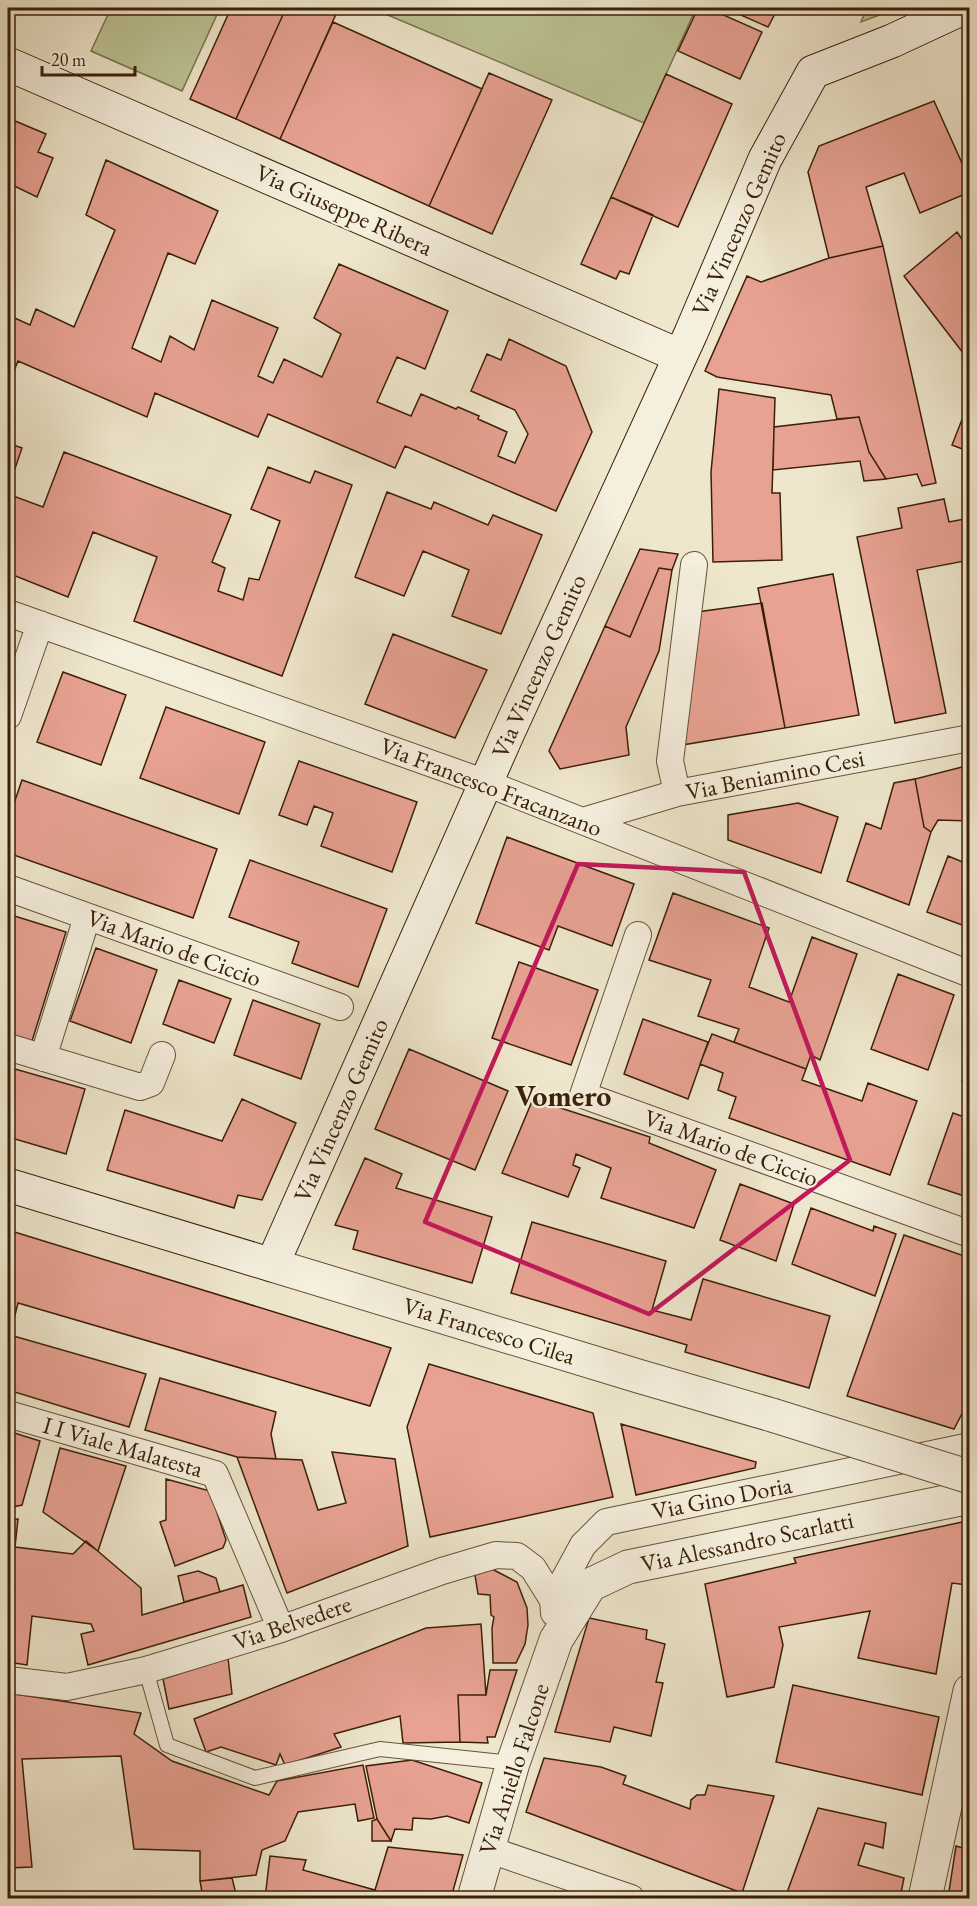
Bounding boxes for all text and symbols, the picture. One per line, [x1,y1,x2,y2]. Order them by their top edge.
scale bar [42,39,135,77]
text: 20 m [51,48,86,71]
street label: Via Vincenzo Gemito [684,127,793,321]
street label: Via Giuseppe Ribera [251,157,438,263]
street label: Via Vincenzo Gemito [484,569,593,763]
street label: Via Francesco Fracanzano [376,730,607,843]
street label: Via Beniamino Cesi [683,742,867,807]
street label: Via Mario de Ciccio [83,902,266,993]
street label: Via Vincenzo Gemito [286,1013,395,1207]
district label: Vomero [515,1076,611,1115]
street label: Via Mario de Ciccio [640,1102,823,1193]
street label: Via Francesco Cilea [399,1290,579,1372]
street label: I I Viale Malatesta [40,1409,207,1484]
street label: Via Gino Doria [649,1469,795,1526]
street label: Via Alessandro Scarlatti [638,1504,856,1579]
street label: Via Belvedere [229,1588,355,1657]
street label: Via Aniello Falcone [471,1679,556,1859]

